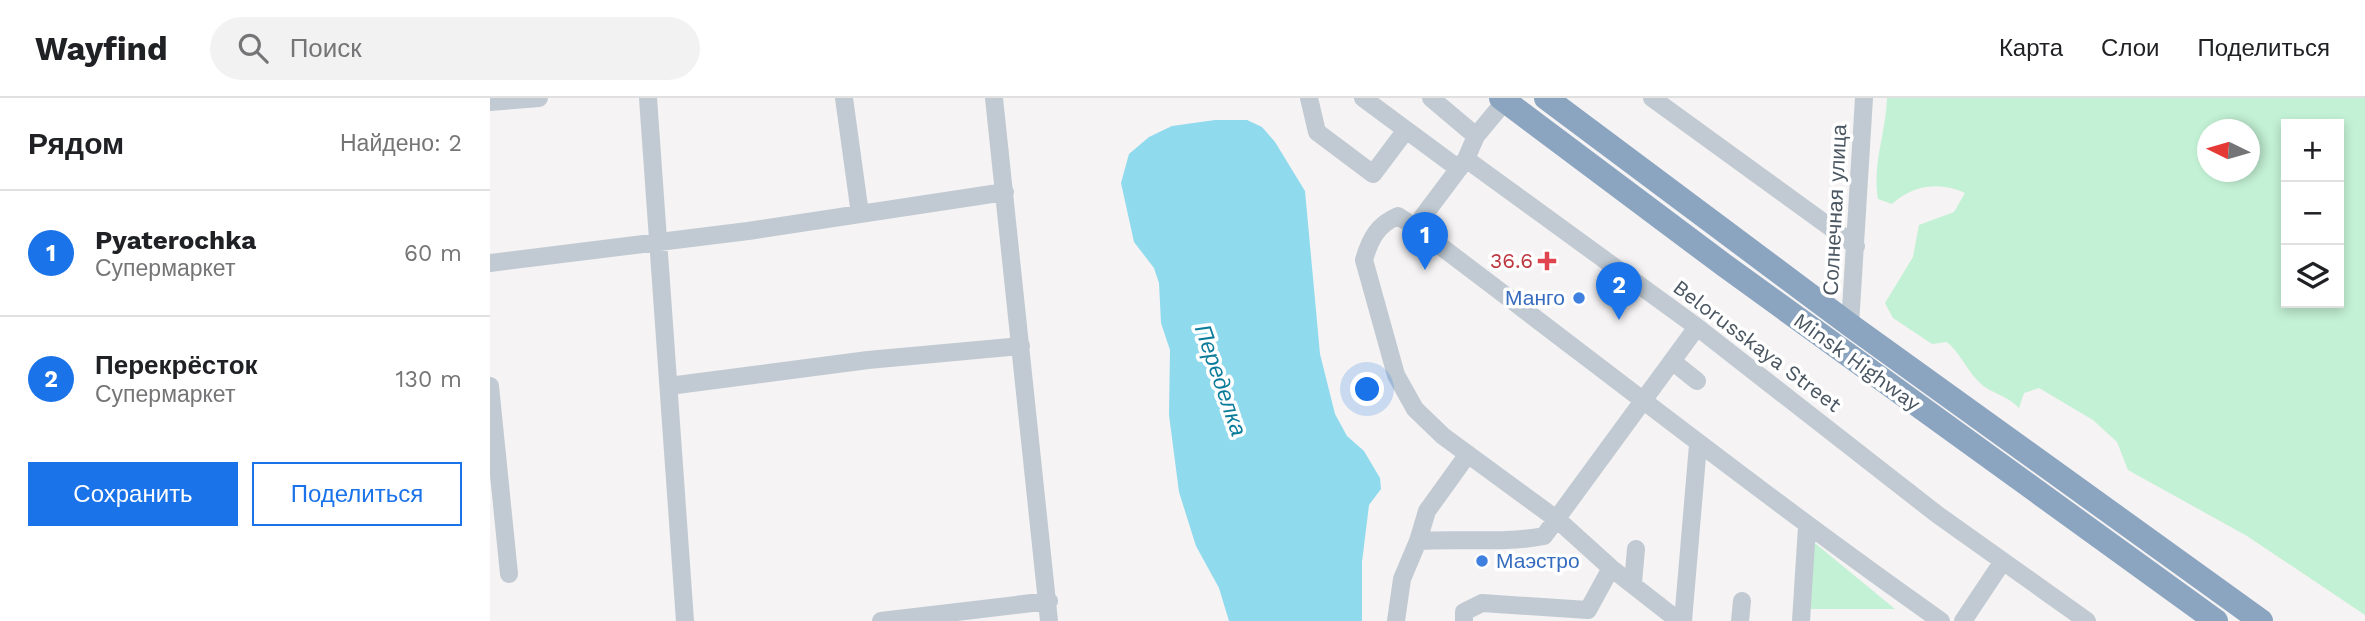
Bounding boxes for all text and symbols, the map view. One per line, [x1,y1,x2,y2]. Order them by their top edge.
search box [210,17,700,80]
text: Wayfind [35,29,168,68]
icon: search [234,29,272,67]
text: Поиск [290,33,362,63]
text: Карта [1999,34,2063,62]
text: Слои [2101,34,2159,62]
text: Поделиться [2197,34,2330,62]
north arrow [2197,119,2260,182]
map controls [2281,119,2344,308]
button: + [2281,119,2344,182]
street label: Солнечная улица [1818,123,1851,296]
text: Рядом [28,126,124,161]
text: Найдено: 2 [340,130,462,157]
button: − [2281,182,2344,245]
pin: 1 [1402,212,1448,270]
text: Pyaterochka [95,225,256,255]
text: 1 [46,240,56,267]
text: 60 m [404,240,462,267]
button: layers [2281,245,2344,308]
place label: 36.6 [1490,248,1533,273]
marker: 36.6 [1539,253,1555,269]
text: Супермаркет [95,255,235,282]
pin: 2 [1596,262,1642,320]
street label: Belorusskaya Street [1668,274,1846,417]
place label: Манго [1505,285,1565,310]
marker: Манго [1571,290,1587,306]
street label: Minsk Highway [1789,307,1926,416]
water label: Переделка [1189,321,1252,439]
text: Перекрёсток [95,350,258,380]
text: 2 [44,366,58,393]
text: 130 m [396,366,462,393]
your location [1350,372,1384,406]
text: Супермаркет [95,381,235,408]
button: Сохранить [28,462,238,526]
button: Поделиться [252,462,462,526]
place label: Маэстро [1496,548,1580,573]
marker: Маэстро [1474,553,1490,569]

